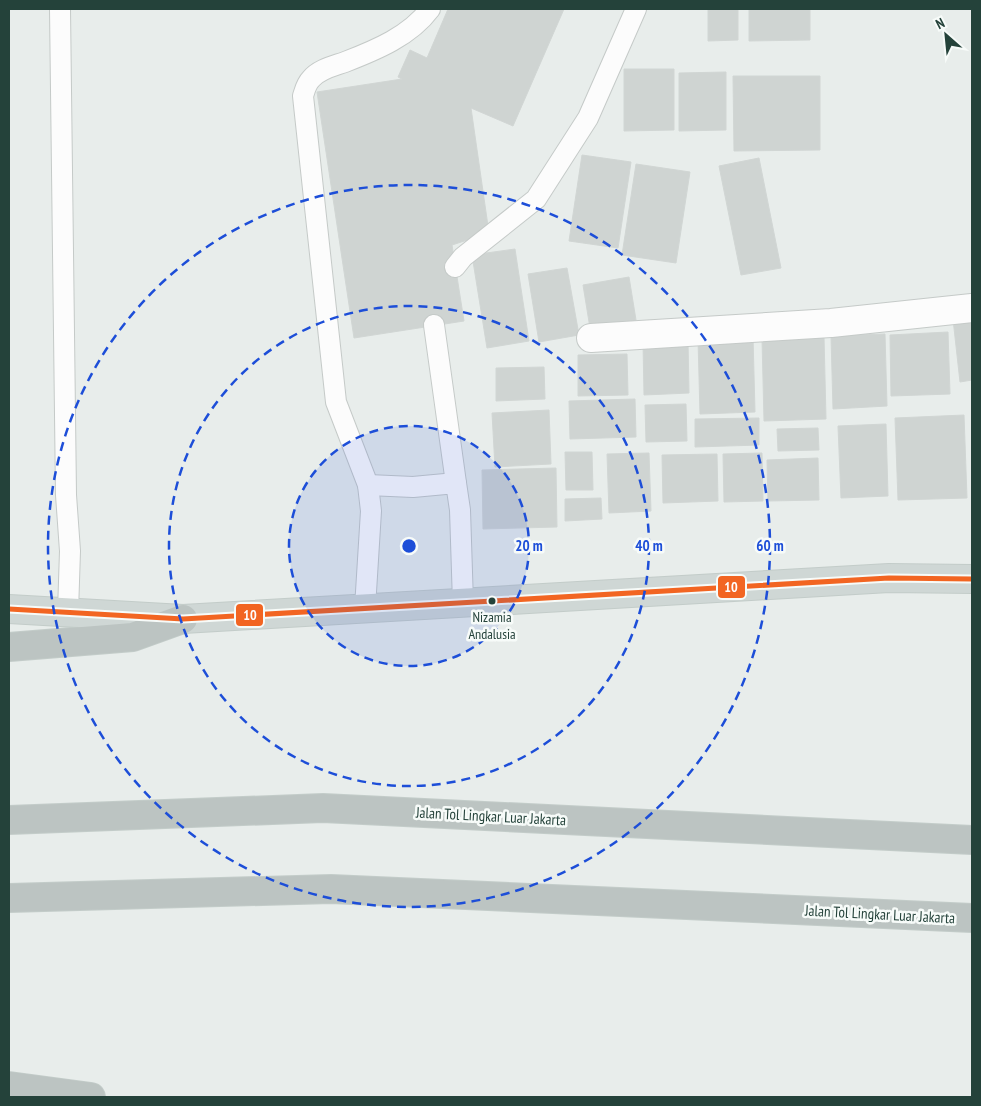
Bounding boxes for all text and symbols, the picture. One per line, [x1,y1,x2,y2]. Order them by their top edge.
north arrow [921,10,971,60]
text: N [933,14,948,33]
text: 20 m [515,536,543,555]
text: 40 m [635,536,663,555]
text: 60 m [756,536,784,555]
centre of rings [400,537,418,555]
line badge: 10 [717,575,746,599]
text: 10 [724,578,738,596]
marker: Nizamia Andalusia [487,596,497,606]
line badge: 10 [235,603,264,627]
text: 10 [243,606,257,624]
place label: Nizamia Andalusia [468,608,516,643]
street label: Jalan Tol Lingkar Luar Jakarta [414,803,567,829]
street label: Jalan Tol Lingkar Luar Jakarta [803,901,956,927]

